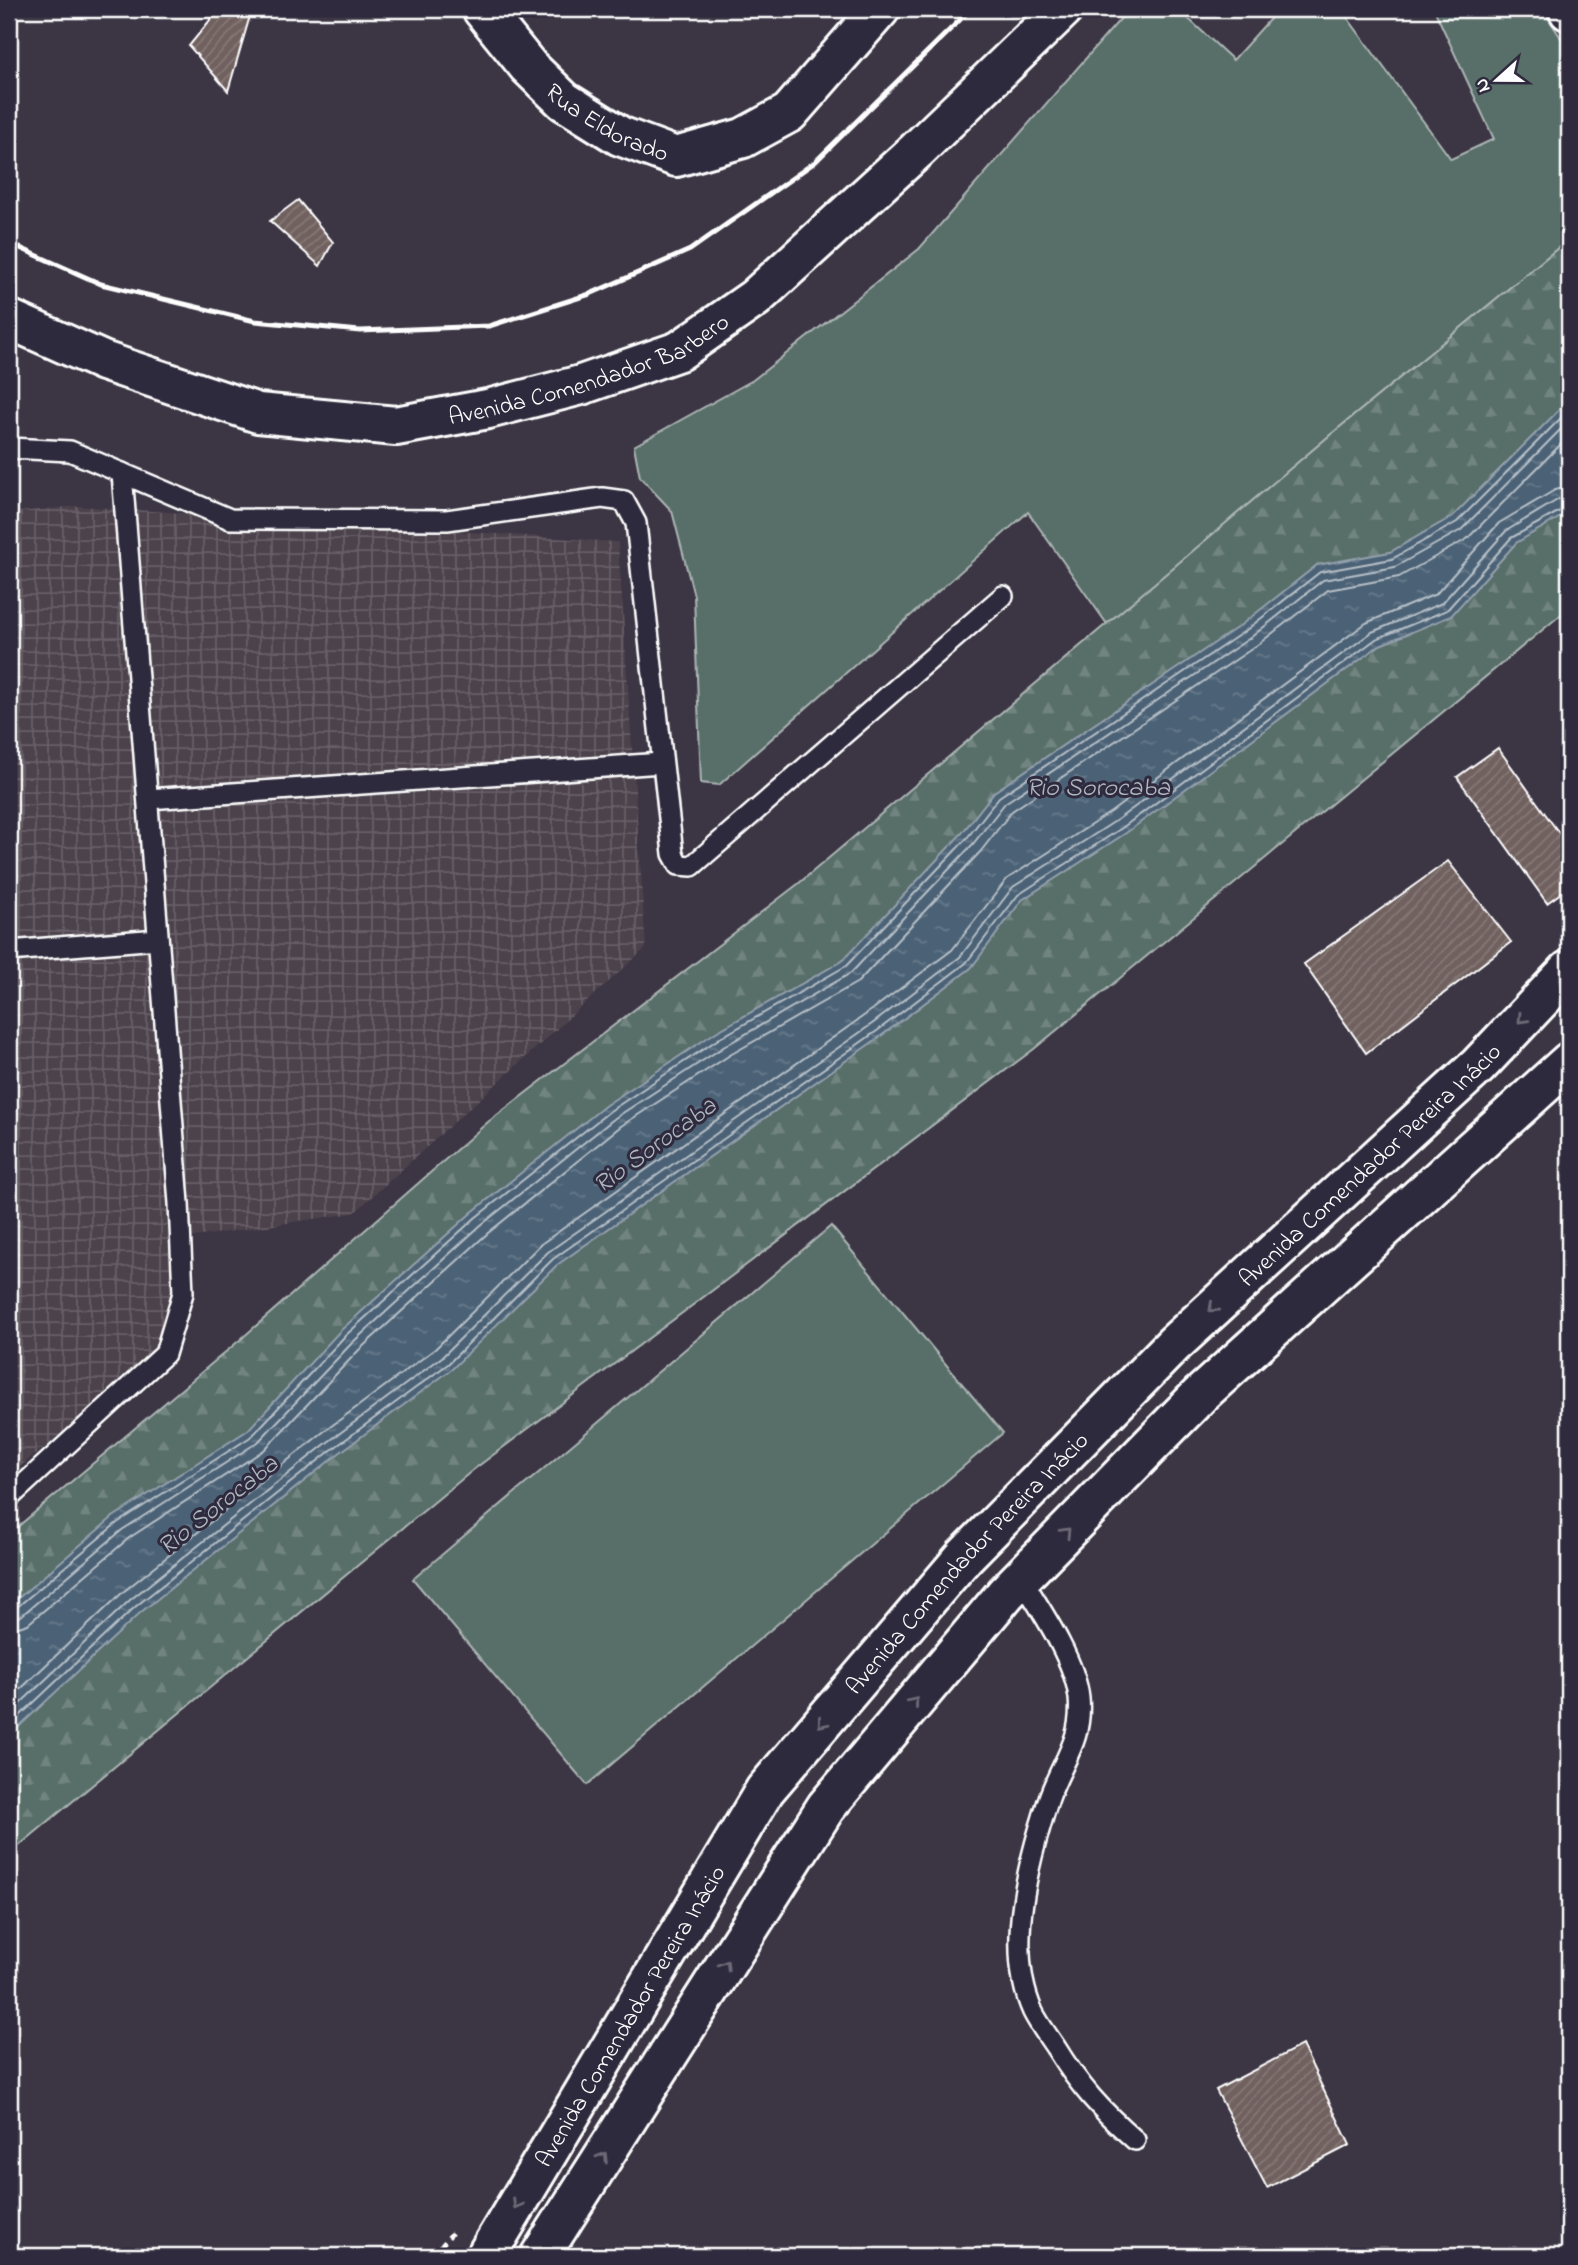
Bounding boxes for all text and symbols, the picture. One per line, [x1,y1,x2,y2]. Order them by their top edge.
north arrow [1462,46,1532,116]
text: N [1468,74,1498,96]
street label: Rua Eldorado [536,76,673,173]
street label: Avenida Comendador Barbero [446,306,737,436]
water label: Rio Sorocaba [1026,770,1171,808]
one-way arrow [1518,1011,1531,1024]
street label: Avenida Comendador Pereira Inácio [1232,1036,1511,1297]
water label: Rio Sorocaba [586,1088,726,1204]
one-way arrow [1208,1300,1221,1313]
street label: Avenida Comendador Pereira Inácio [838,1425,1098,1704]
water label: Rio Sorocaba [150,1446,288,1566]
one-way arrow [1058,1528,1071,1541]
one-way arrow [906,1697,919,1709]
one-way arrow [818,1715,830,1728]
street label: Avenida Comendador Pereira Inácio [528,1859,736,2175]
one-way arrow [716,1960,729,1973]
one-way arrow [594,2152,607,2165]
one-way arrow [512,2196,525,2209]

